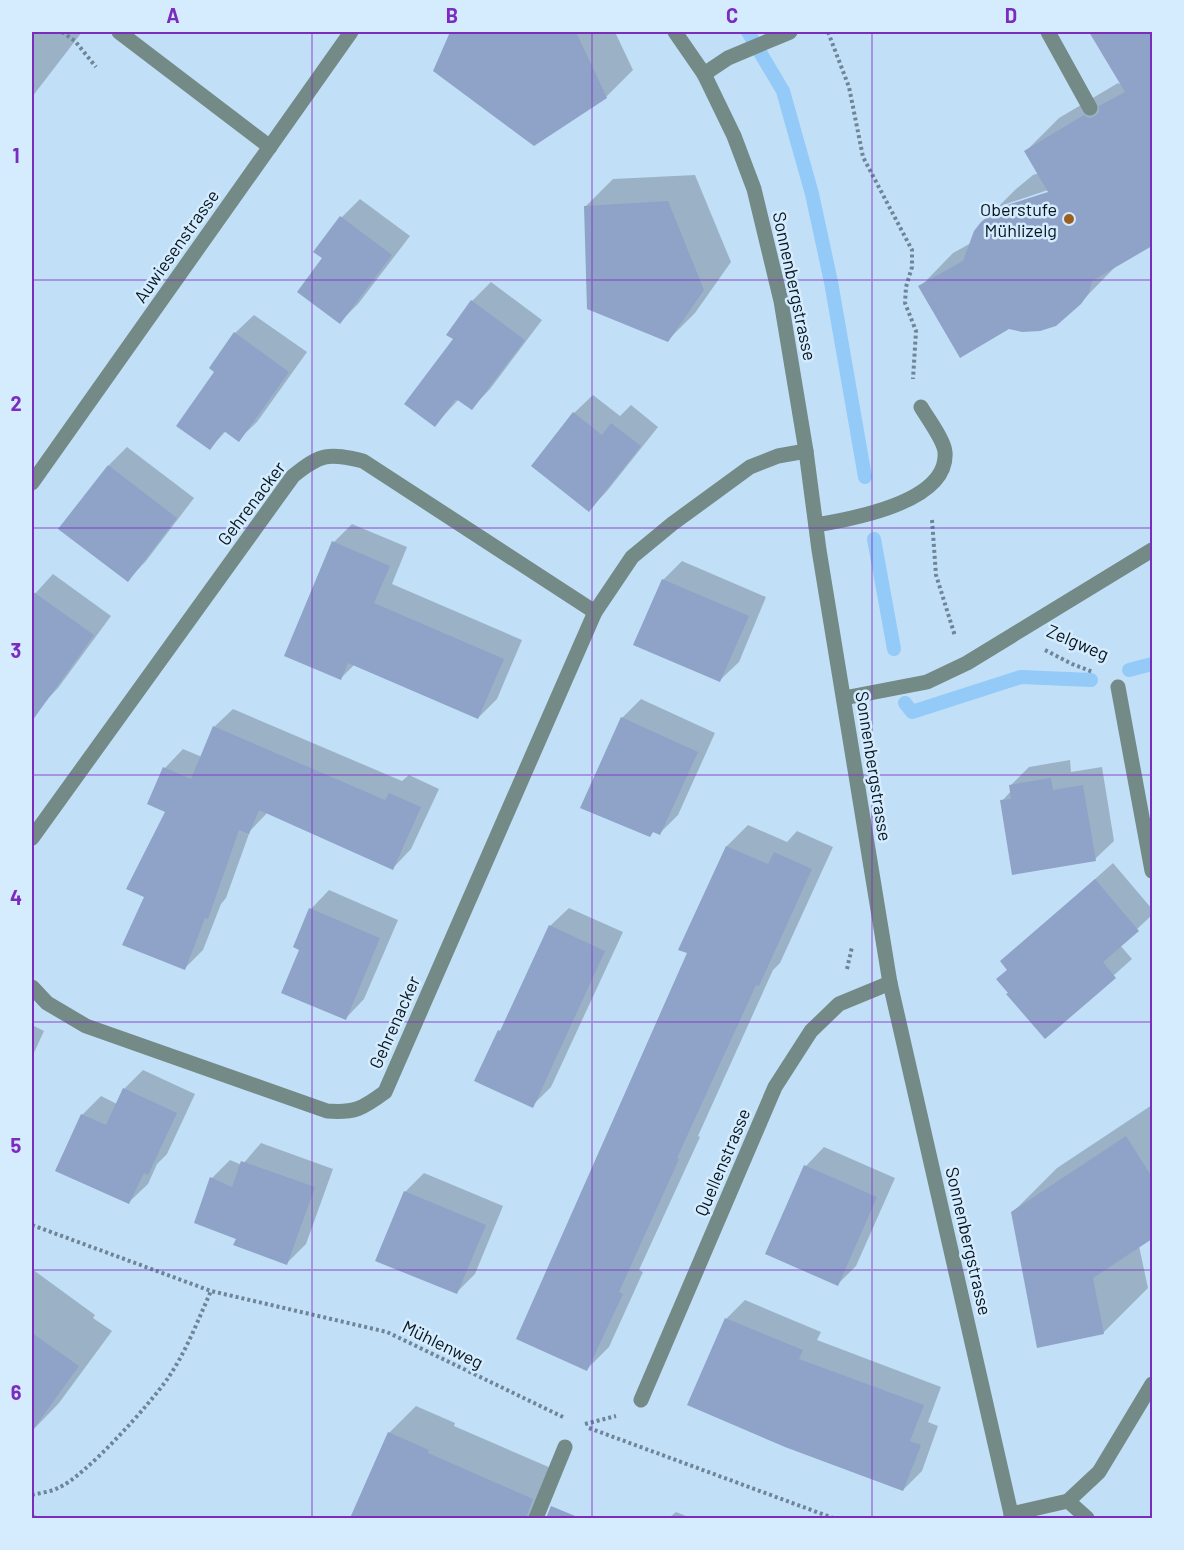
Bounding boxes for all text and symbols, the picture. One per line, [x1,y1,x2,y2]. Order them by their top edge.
text: A [166,3,180,27]
text: B [446,3,458,27]
text: C [726,3,738,27]
text: D [1005,3,1017,27]
text: 1 [12,143,20,167]
street label: Auwiesenstrasse [129,185,223,307]
place label: Oberstufe Mühlizelg [980,198,1057,241]
street label: Sonnenbergstrasse [768,210,822,362]
marker: Oberstufe Mühlizelg [1062,212,1076,226]
text: 2 [10,391,22,415]
street label: Gehrenacker [212,456,290,549]
street label: Zelgweg [1044,619,1112,665]
text: 3 [11,638,21,662]
street label: Sonnenbergstrasse [851,689,897,843]
text: 4 [10,885,22,909]
street label: Gehrenacker [364,972,424,1072]
street label: Quellenstrasse [689,1105,755,1219]
text: 5 [11,1133,22,1157]
street label: Sonnenbergstrasse [941,1165,997,1317]
street label: Mühlenweg [399,1315,487,1373]
text: 6 [11,1380,22,1404]

